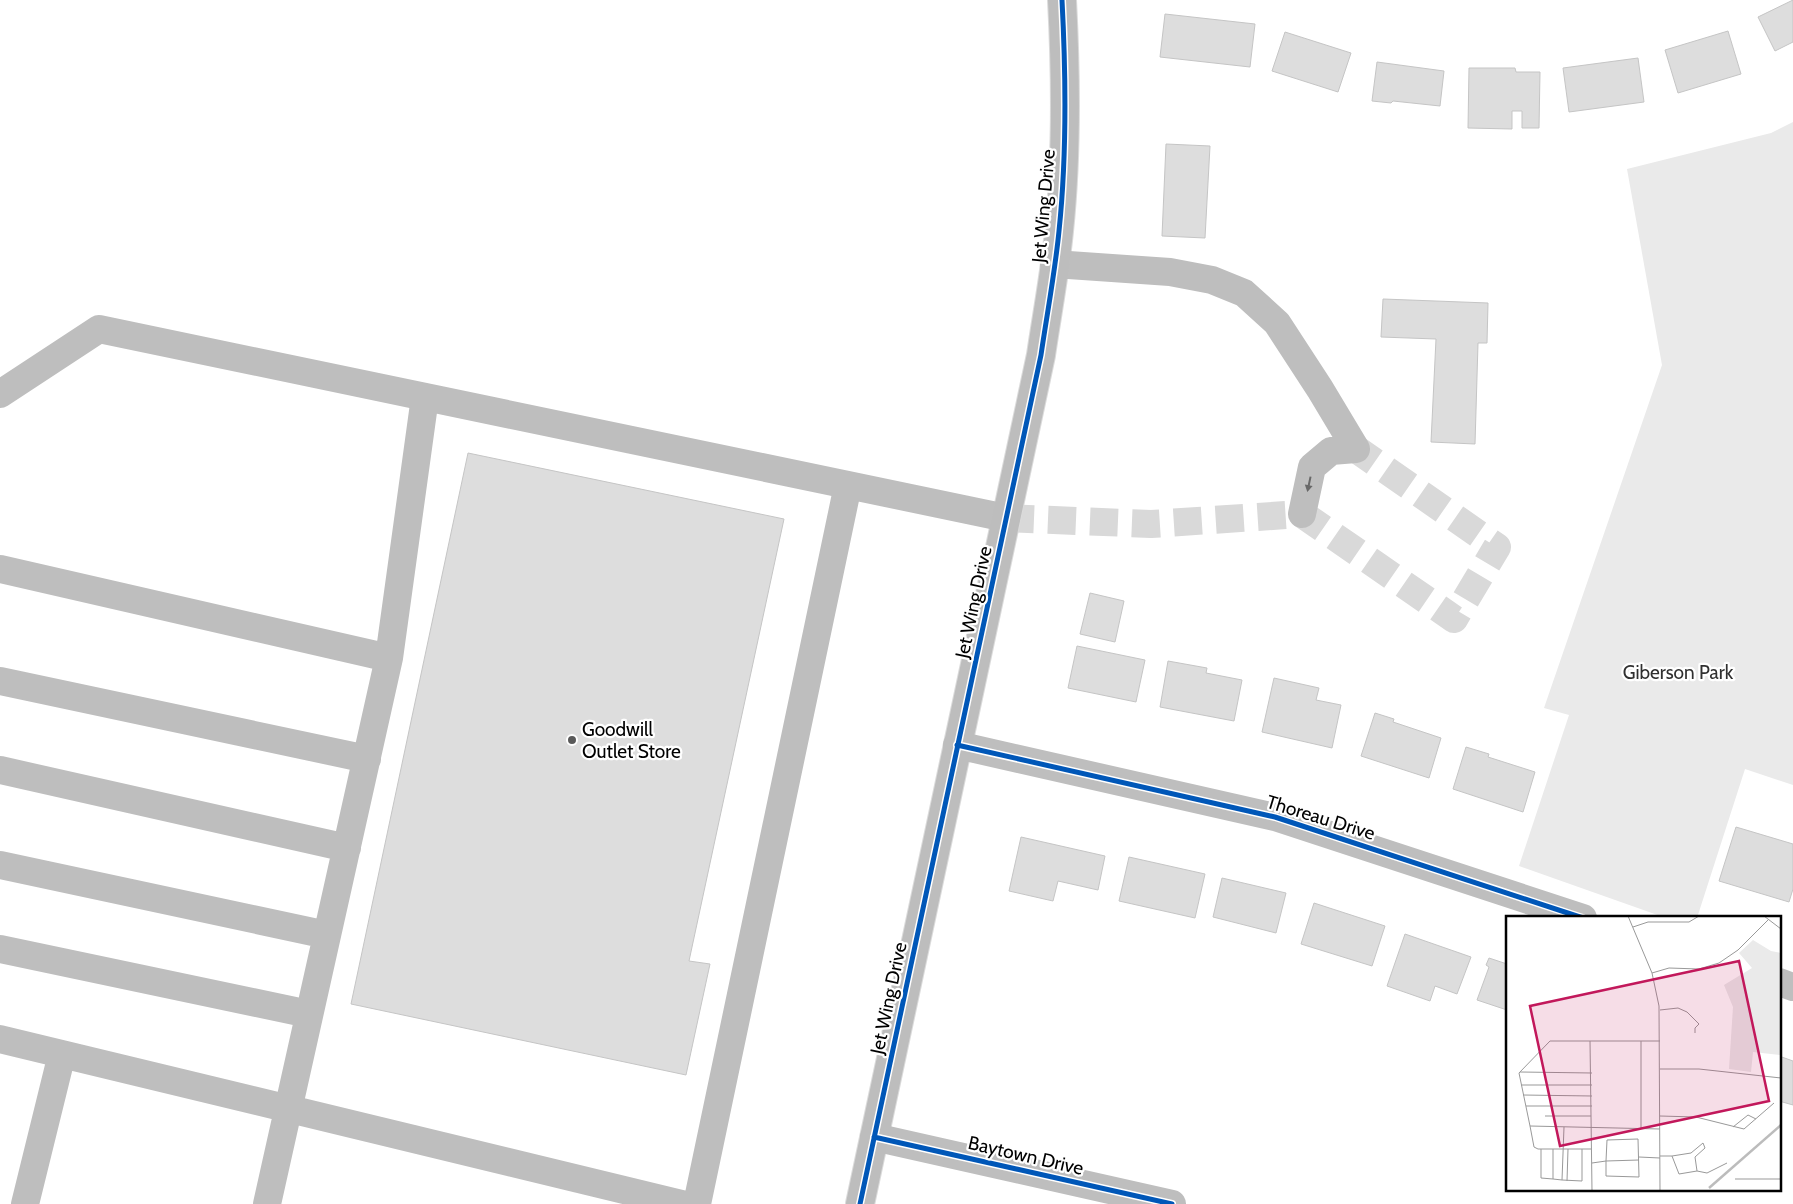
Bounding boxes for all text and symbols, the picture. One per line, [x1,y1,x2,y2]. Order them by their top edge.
street label: Jet Wing Drive [1027,148,1060,265]
one-way arrow [1305,476,1313,491]
street label: Jet Wing Drive [950,544,997,661]
park label: Giberson Park [1623,661,1734,684]
place label: Goodwill Outlet Store [582,718,681,763]
marker: Goodwill Outlet Store [566,734,578,746]
street label: Thoreau Drive [1264,790,1378,845]
inset map [1506,916,1780,1192]
street label: Jet Wing Drive [865,940,912,1057]
street label: Baytown Drive [966,1131,1086,1180]

